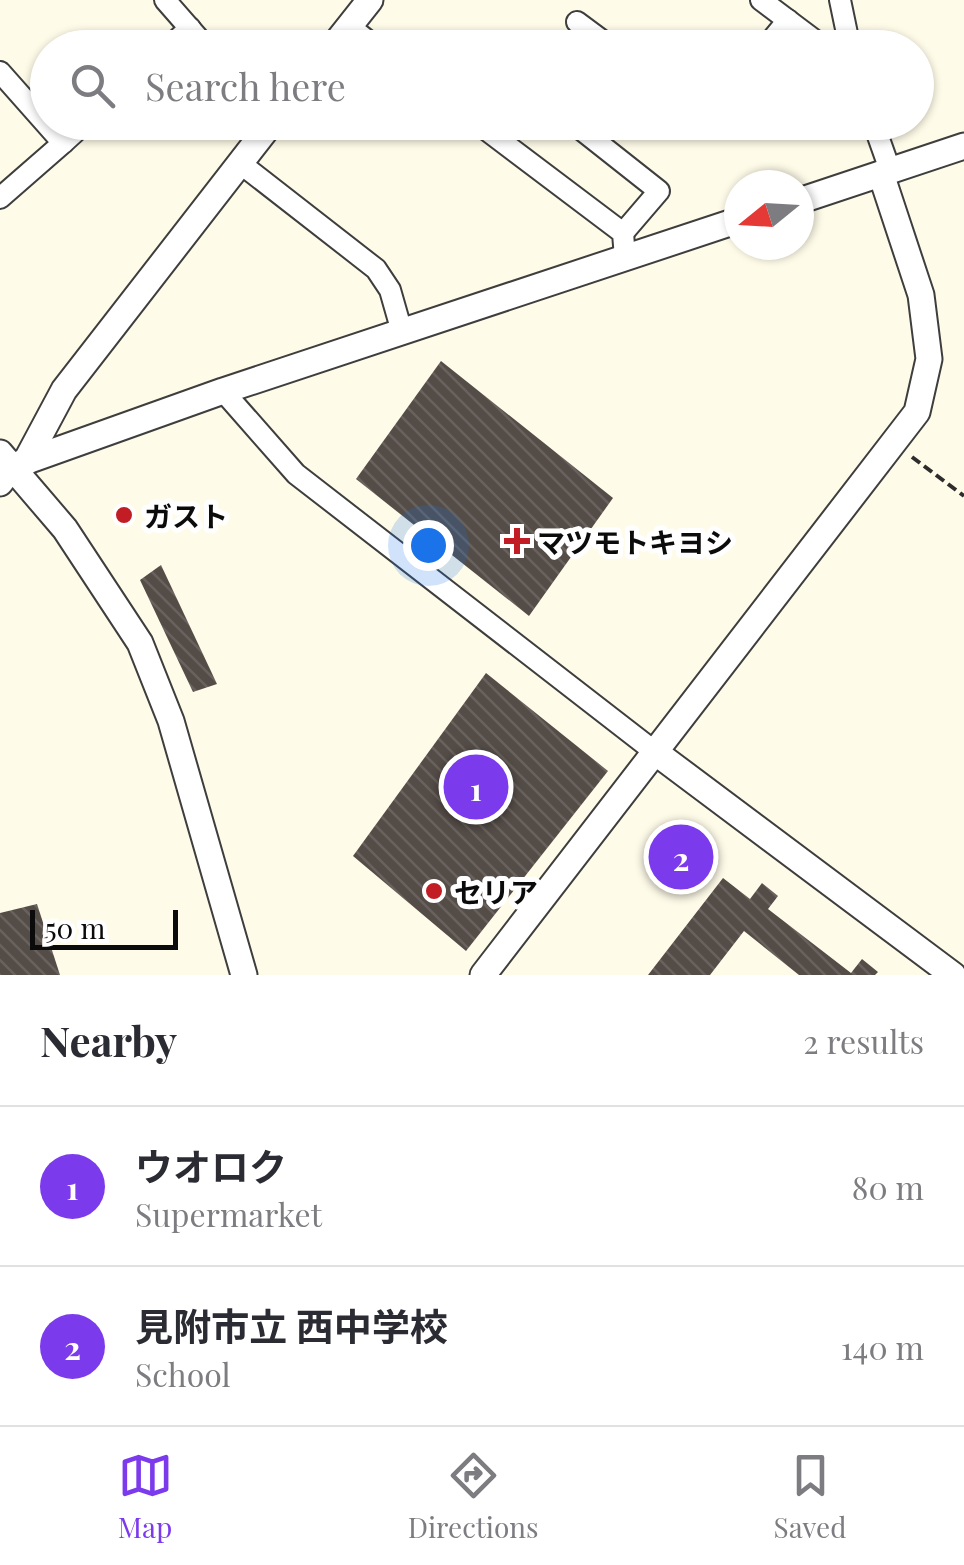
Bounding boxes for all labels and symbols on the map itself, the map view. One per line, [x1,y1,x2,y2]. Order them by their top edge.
north arrow [724,170,814,260]
place label: ガスト [144,497,228,534]
marker: ガスト [113,504,135,526]
your location [403,520,454,571]
place label: マツモトキヨシ [537,523,733,560]
marker: マツモトキヨシ [506,530,528,552]
pin: 1 [444,750,508,824]
pin: 2 [648,820,714,894]
place label: セリア [454,873,538,910]
marker: セリア [423,880,445,902]
scale bar [30,905,178,950]

